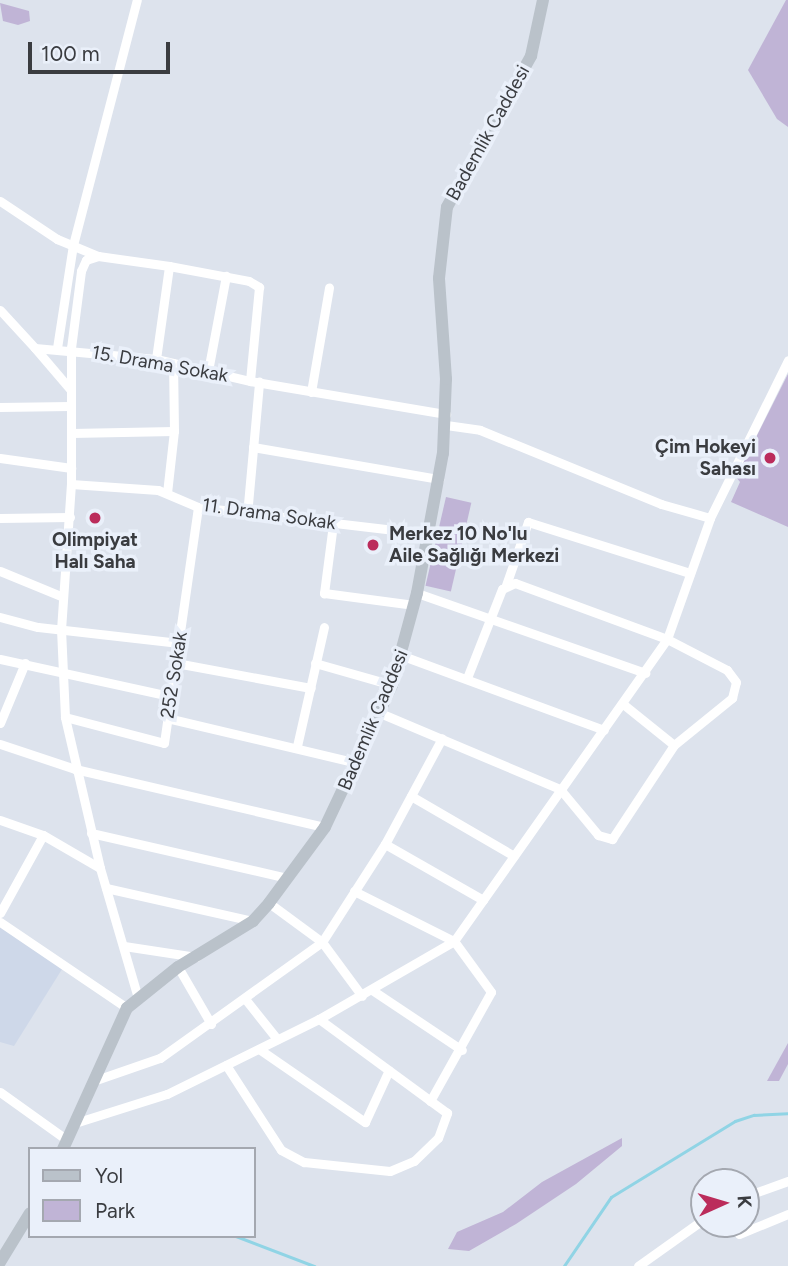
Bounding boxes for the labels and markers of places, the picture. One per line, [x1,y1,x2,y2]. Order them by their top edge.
place label: Çim Hokeyi Sahası [655,436,756,480]
marker: Çim Hokeyi Sahası [762,450,778,466]
marker: Olimpiyat Halı Saha [87,510,103,526]
place label: Merkez 10 No'lu Aile Sağlığı Merkezi [389,523,559,567]
place label: Olimpiyat Halı Saha [52,529,138,573]
marker: Merkez 10 No'lu Aile Sağlığı Merkezi [363,535,383,555]

